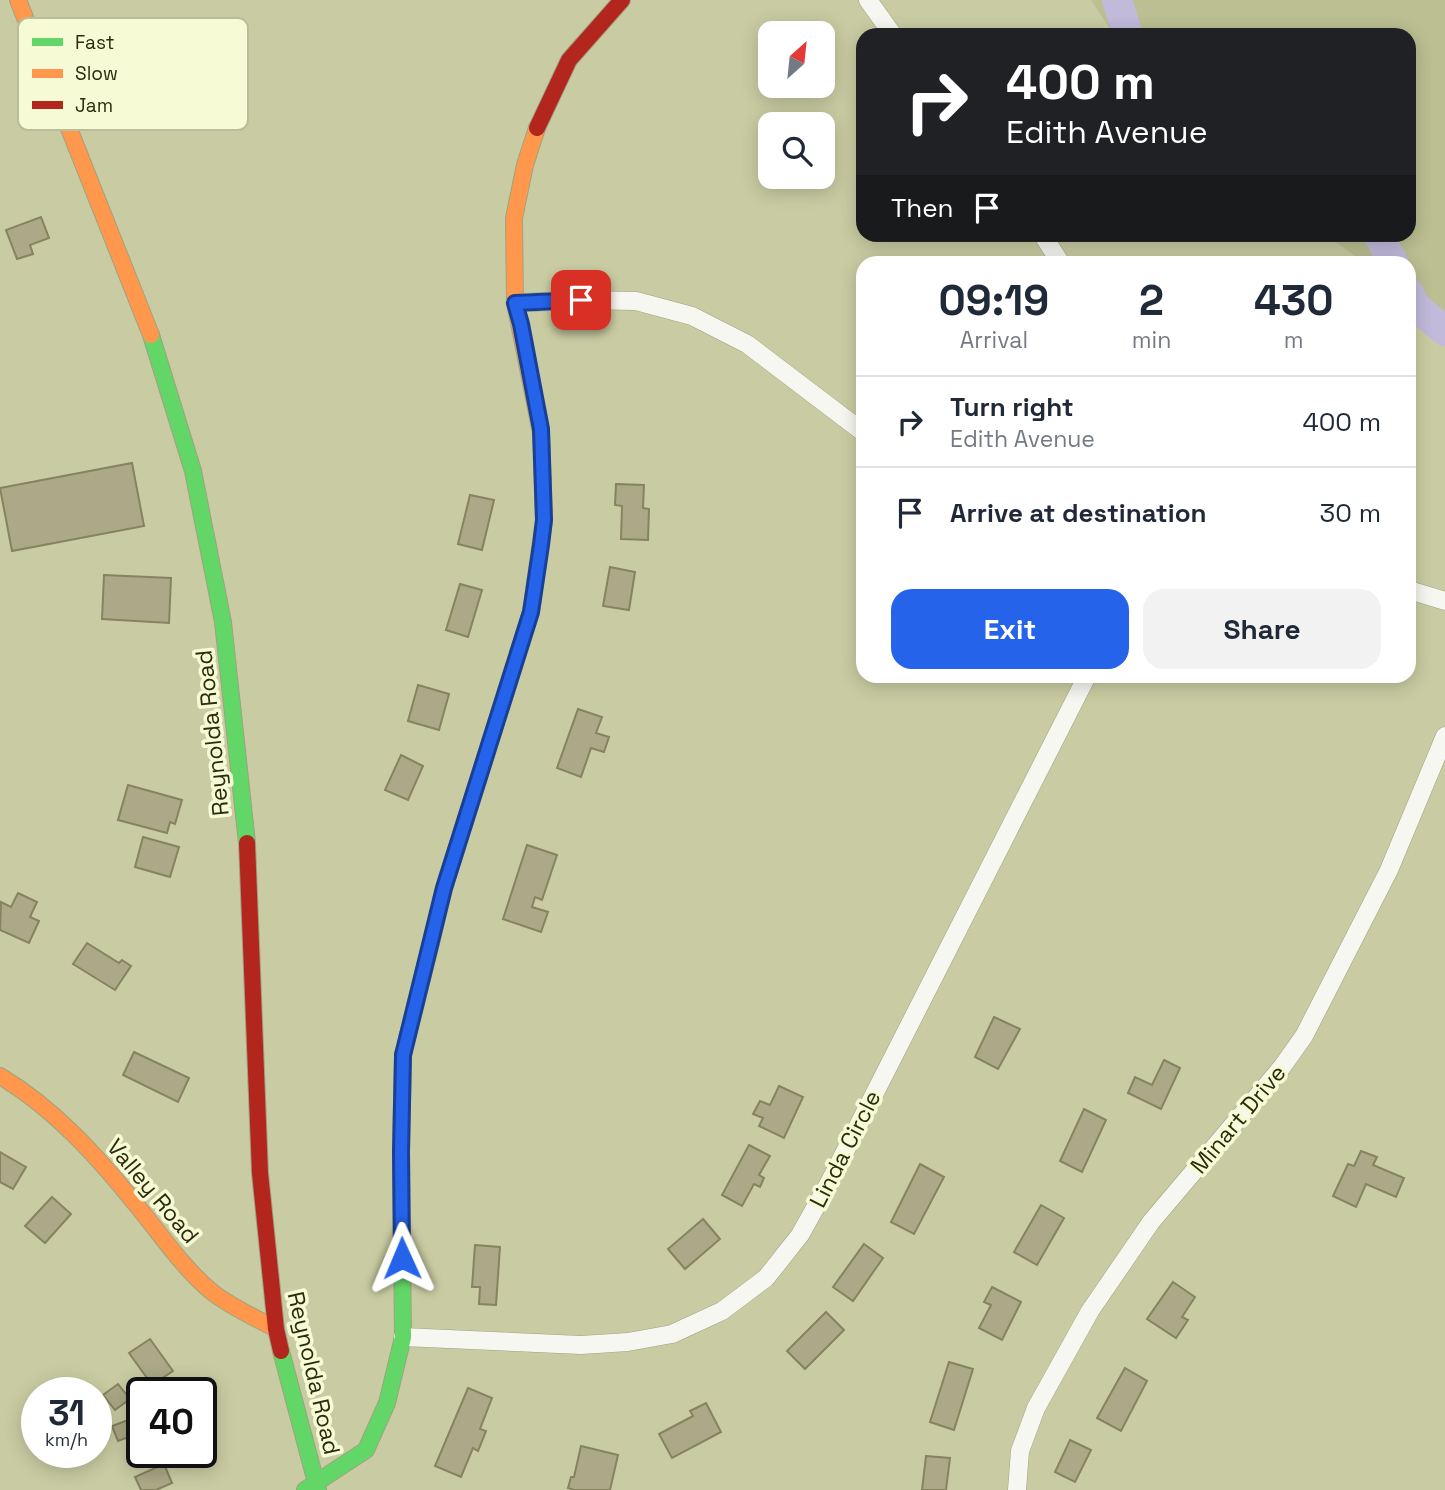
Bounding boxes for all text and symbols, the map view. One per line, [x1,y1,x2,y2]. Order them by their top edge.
legend [18,18,248,130]
north arrow [758,21,835,98]
map controls [758,21,835,189]
text: Fast [75,30,115,55]
text: 400 m [1006,51,1155,113]
icon: right [891,56,982,147]
text: Slow [75,61,118,86]
text: Jam [75,93,113,118]
button: search [758,112,835,189]
text: Edith Avenue [1006,112,1208,152]
icon: arrive [968,189,1006,227]
text: Then [891,191,954,225]
pin [551,270,611,330]
text: 09:19 [939,274,1049,327]
text: 2 [1139,274,1164,327]
text: 430 [1254,274,1333,327]
icon: arrive [562,281,600,319]
text: Arrival [960,325,1028,355]
text: min [1132,325,1171,355]
text: m [1284,325,1304,355]
text: Turn right [950,390,1074,424]
icon: right [891,403,929,441]
text: 400 m [1302,405,1381,439]
text: Edith Avenue [950,424,1095,454]
icon: arrive [891,494,929,532]
text: Arrive at destination [950,496,1207,530]
text: 30 m [1320,496,1381,530]
button: Exit [891,589,1129,669]
button: Share [1143,589,1381,669]
street label: Reynolda Road [188,649,236,817]
street label: Minart Drive [1184,1058,1292,1180]
street label: Linda Circle [803,1085,887,1213]
street label: Valley Road [100,1132,206,1250]
position arrow [365,1221,439,1295]
street label: Reynolda Road [281,1288,347,1458]
speed limit sign: 40 [126,1377,217,1468]
text: 31 [48,1391,85,1435]
text: km/h [45,1428,88,1451]

